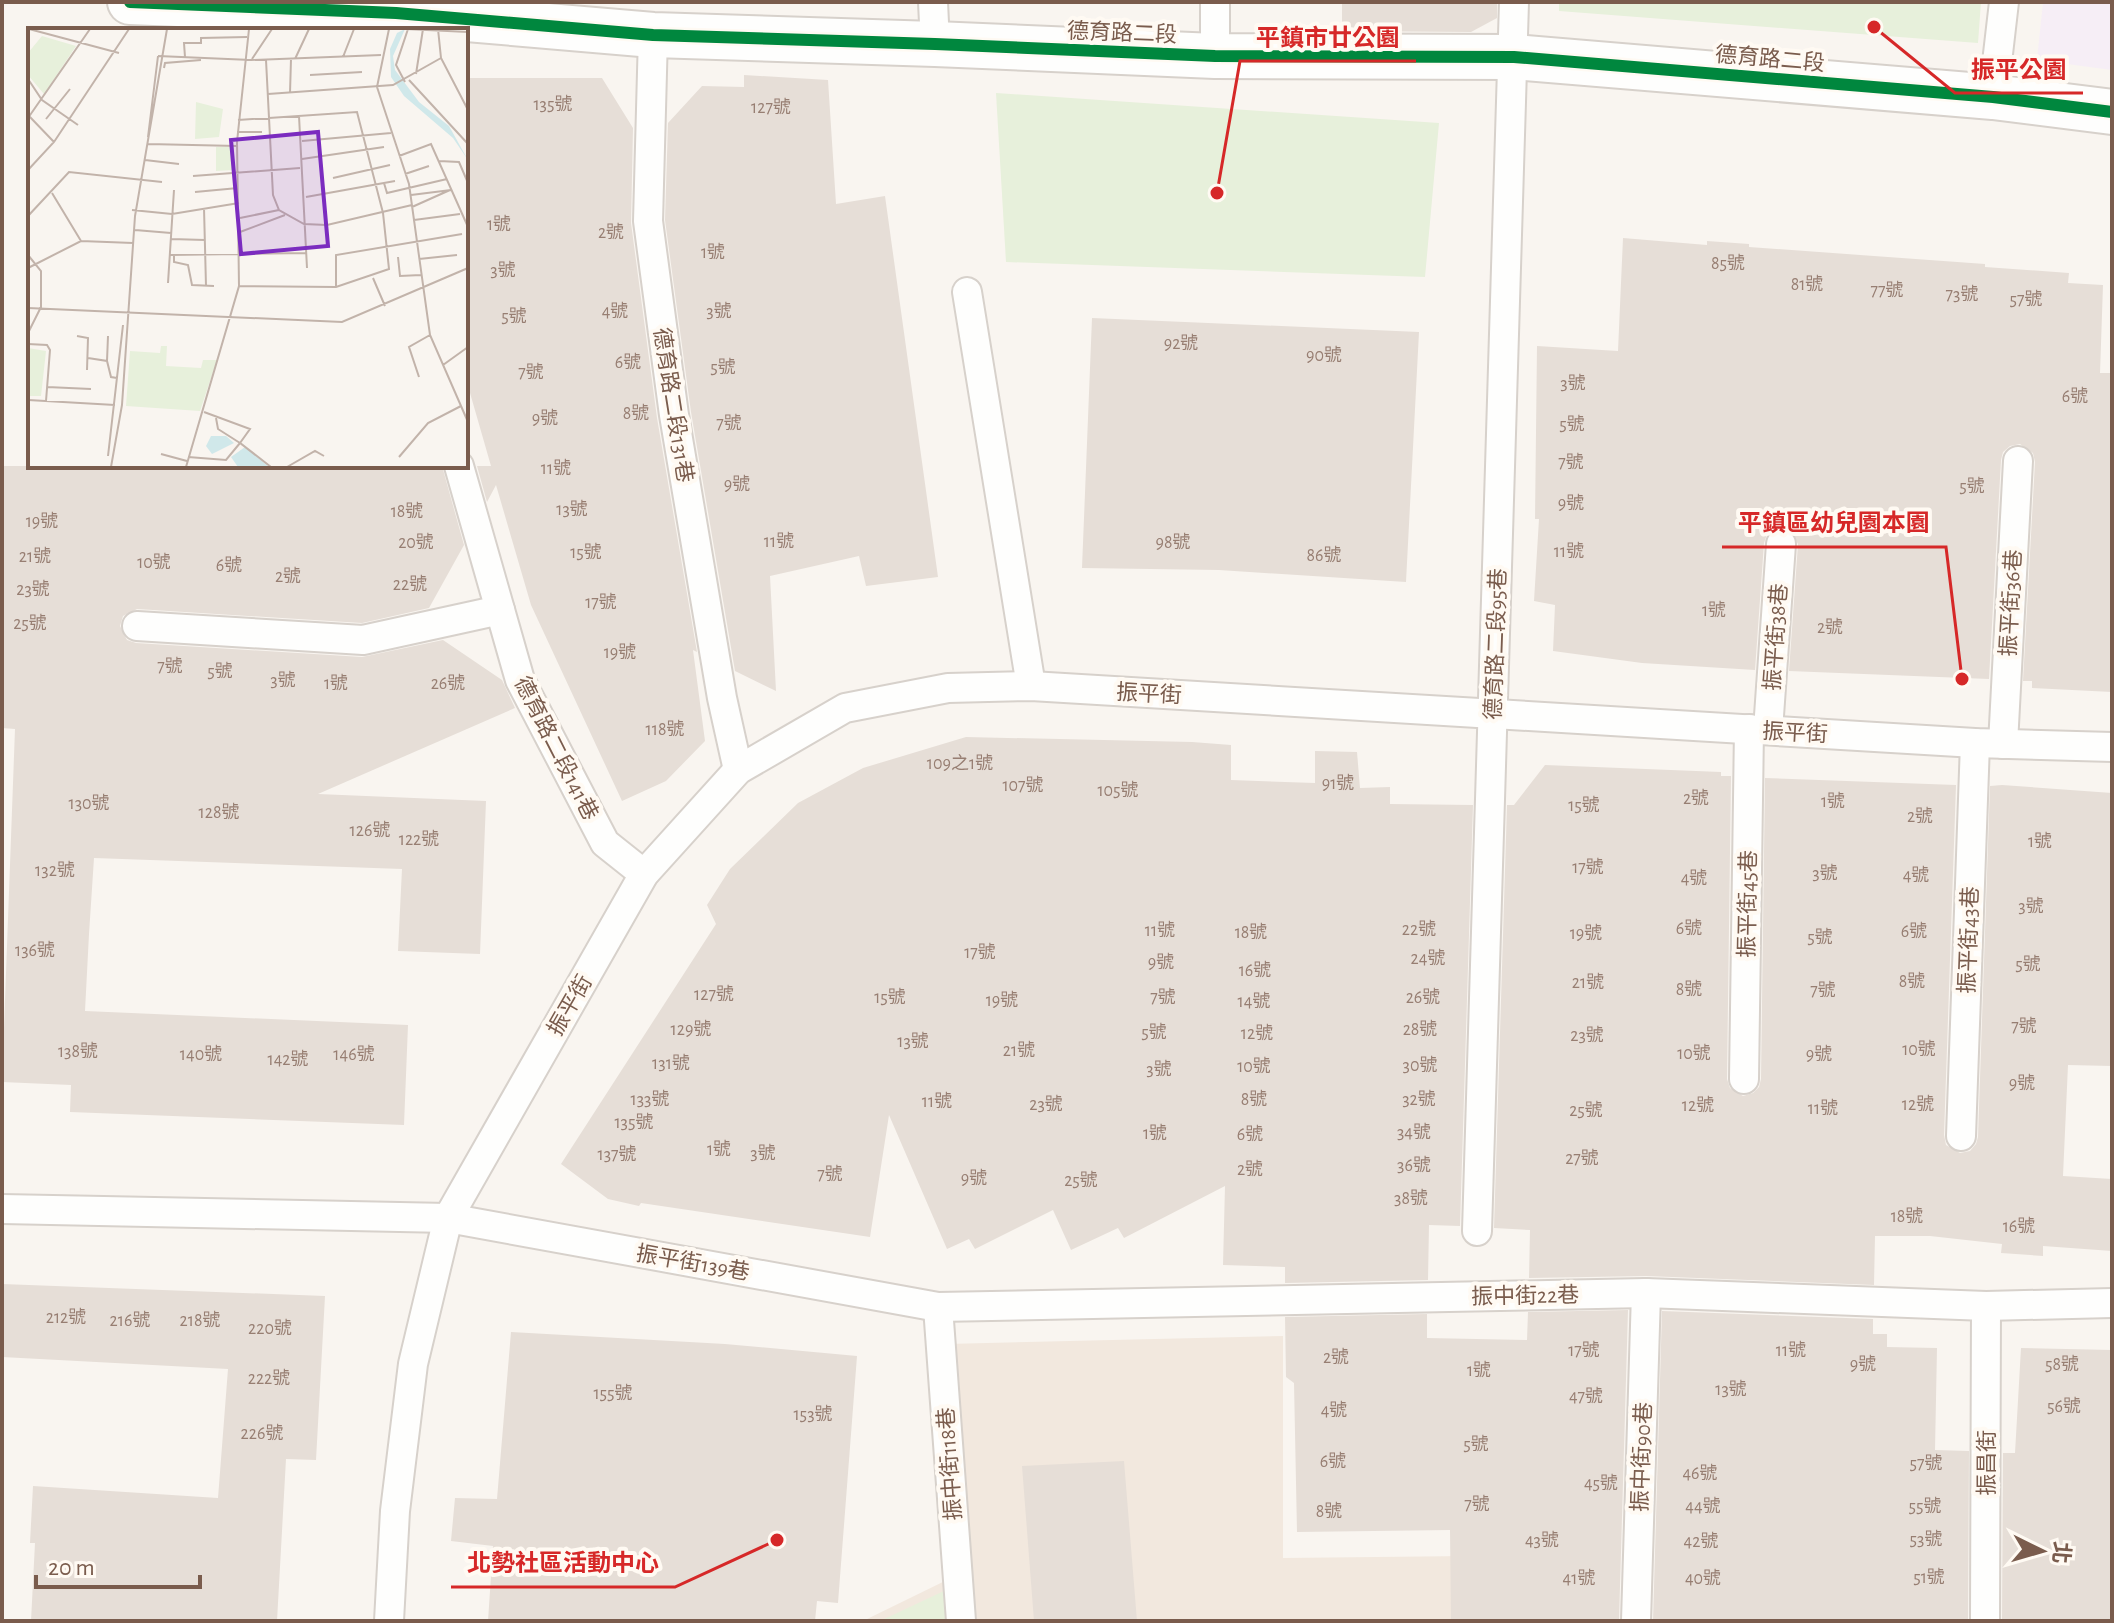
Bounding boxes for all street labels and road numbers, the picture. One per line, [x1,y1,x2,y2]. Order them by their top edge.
street label: 德育路二段 [1067,19,1177,46]
street label: 德育路二段 [1714,42,1826,75]
street label: 德育路二段131巷 [650,326,697,484]
street label: 振平街36巷 [1996,549,2025,657]
street label: 德育路二段95巷 [1481,568,1510,720]
street label: 振平街38巷 [1760,583,1791,691]
street label: 德育路二段141巷 [511,673,603,824]
street label: 振平街 [1115,680,1183,707]
street label: 振平街 [1761,719,1829,746]
street label: 振平街45巷 [1735,850,1760,958]
street label: 振平街43巷 [1955,886,1982,994]
street label: 振平街 [543,971,596,1040]
street label: 振平街139巷 [634,1241,752,1284]
street label: 振中街22巷 [1471,1283,1579,1308]
street label: 振中街90巷 [1628,1402,1655,1512]
street label: 振中街118巷 [934,1407,965,1521]
street label: 振昌街 [1975,1430,1998,1496]

